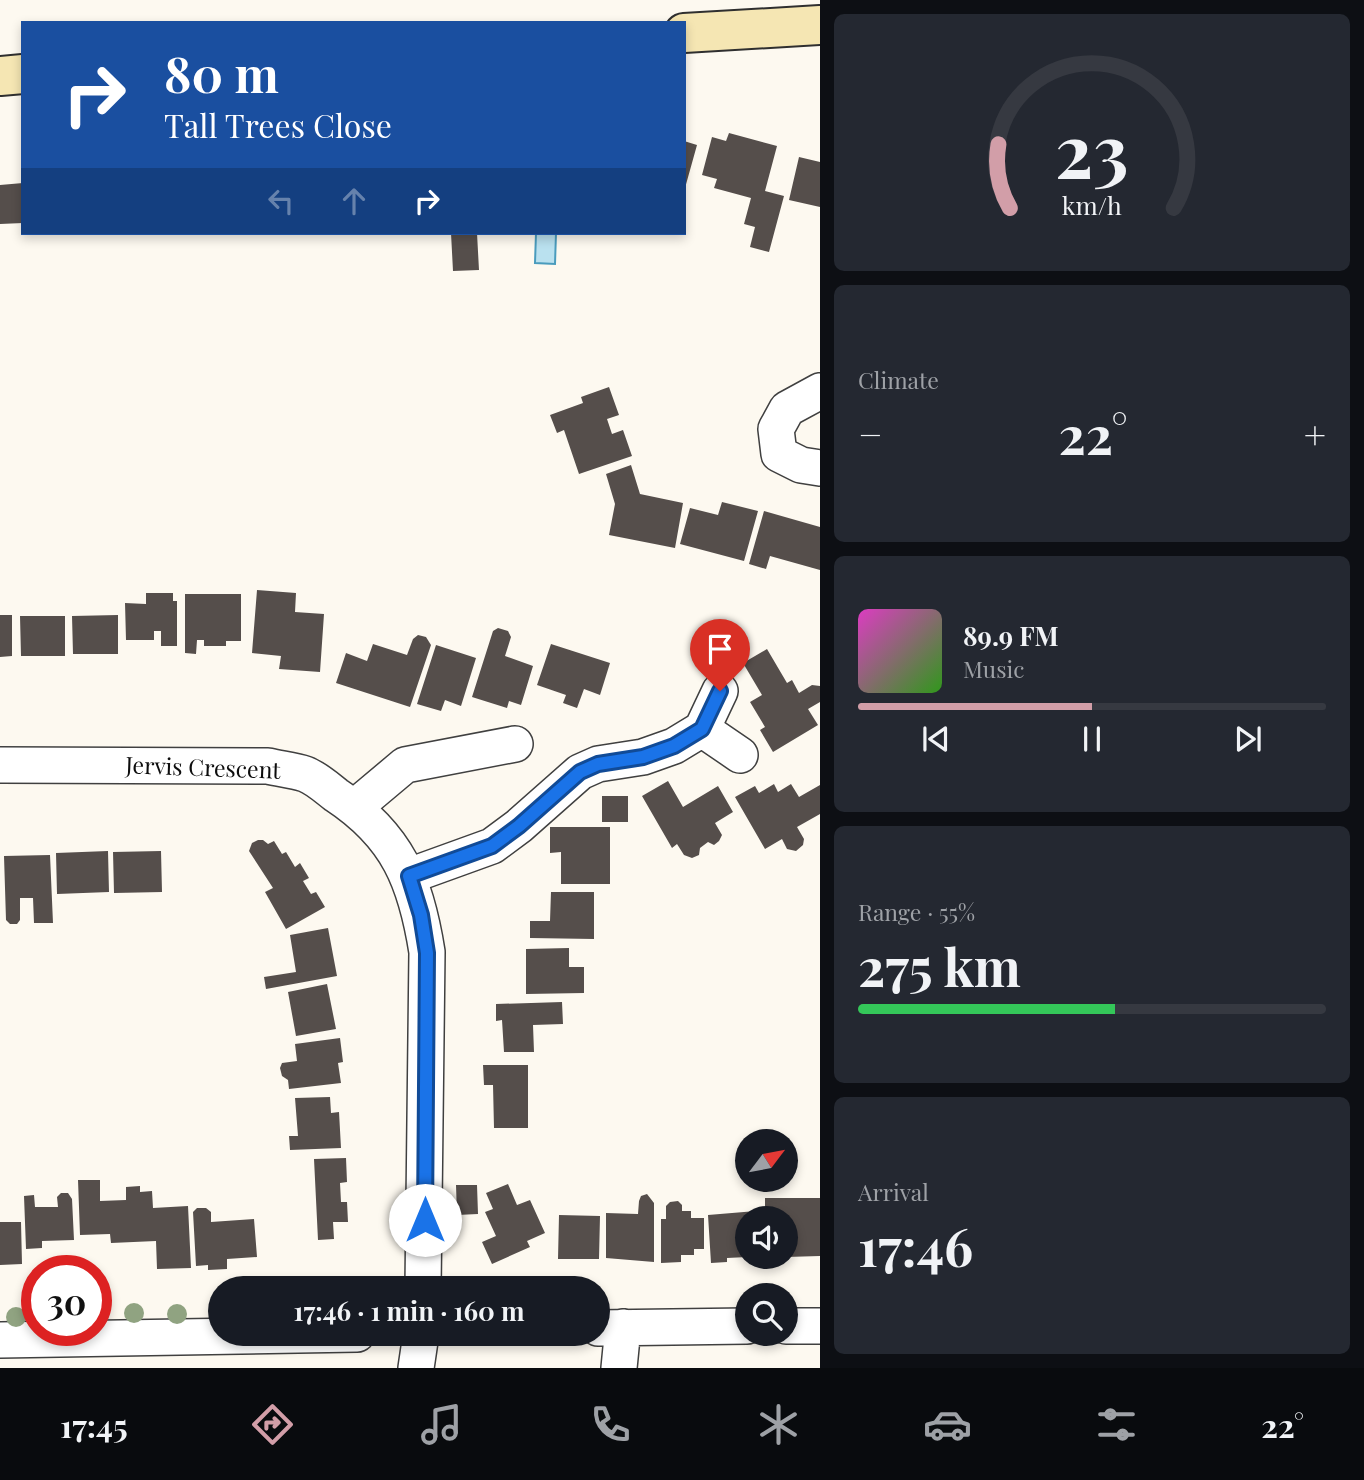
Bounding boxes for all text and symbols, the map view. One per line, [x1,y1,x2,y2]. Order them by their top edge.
text: 80 m [164,40,279,105]
icon: right [49,49,140,140]
text: 23 [1055,100,1129,197]
text: Tall Trees Close [164,103,392,146]
icon: left [262,182,300,220]
icon: ahead [335,182,373,220]
icon: right [408,182,446,220]
text: km/h [1062,188,1122,221]
text: Climate [858,364,939,395]
text: 22° [1059,399,1128,468]
text: − [858,408,883,459]
text: + [1304,408,1326,459]
text: 89.9 FM [963,618,1059,653]
pin [690,619,750,691]
icon: arrive [701,630,739,668]
text: Music [963,653,1024,684]
icon: previous [917,720,955,758]
icon: pause [1073,720,1111,758]
icon: next [1229,720,1267,758]
street label: Jervis Crescent [124,748,282,785]
text: Range · 55% [858,896,975,927]
text: 275 km [858,931,1021,1000]
north arrow [735,1129,798,1192]
map controls [735,1129,798,1346]
text: Arrival [858,1176,929,1207]
position arrow [388,1183,462,1257]
button: sound [735,1206,798,1269]
text: 17:46 [858,1211,973,1280]
speed limit sign: 30 [21,1255,112,1346]
button: search [735,1283,798,1346]
text: 17:46 · 1 min · 160 m [294,1293,524,1328]
icon: directions [248,1400,297,1449]
icon: music [417,1400,466,1449]
icon: phone [586,1400,635,1449]
icon: climate [754,1400,803,1449]
icon: car [923,1400,972,1449]
icon: filters [1092,1400,1141,1449]
text: 17:45 [60,1403,128,1446]
text: 22° [1261,1403,1304,1446]

